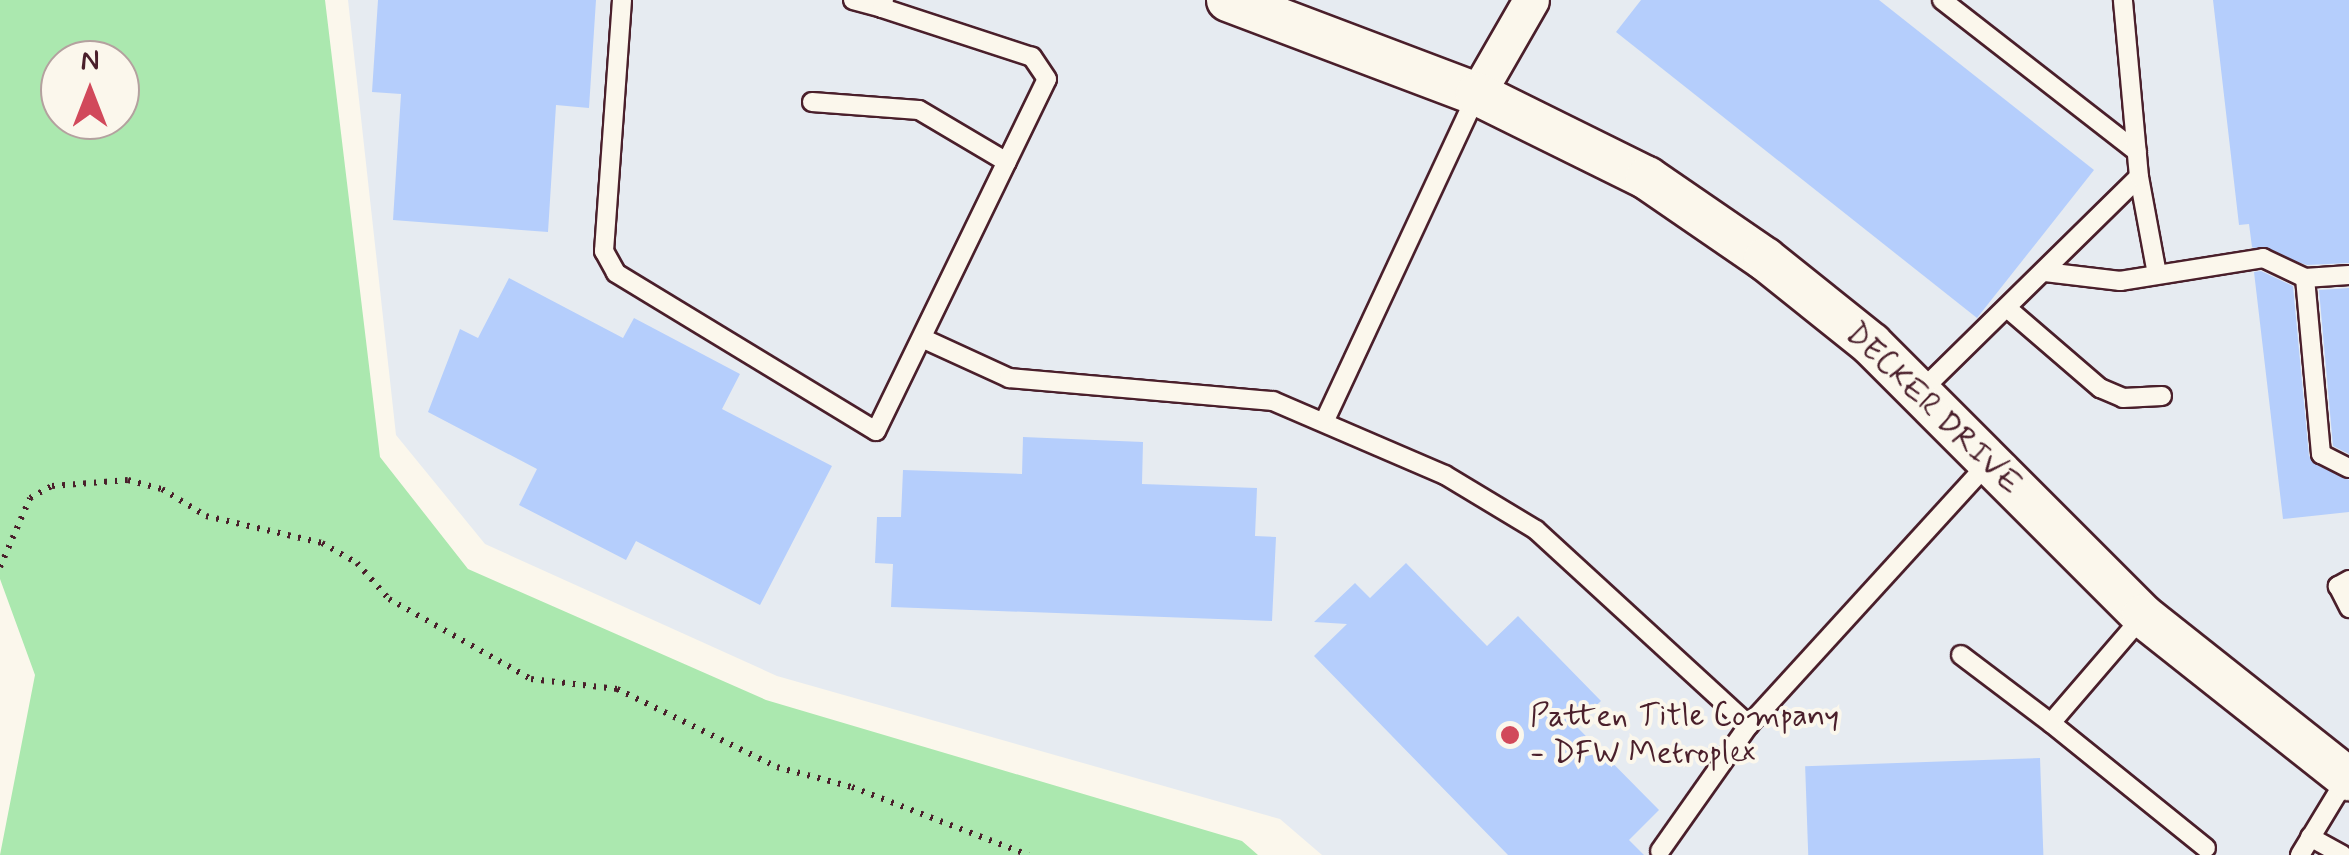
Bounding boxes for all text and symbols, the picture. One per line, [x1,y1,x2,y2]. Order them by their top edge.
north arrow [40,40,140,140]
text: N [81,43,99,80]
street label: DECKER DRIVE [1836,315,2030,503]
place label: Patten Title Company - DFW Metroplex [1530,698,1827,773]
marker: Patten Title Company - DFW Metroplex [1499,724,1521,746]

